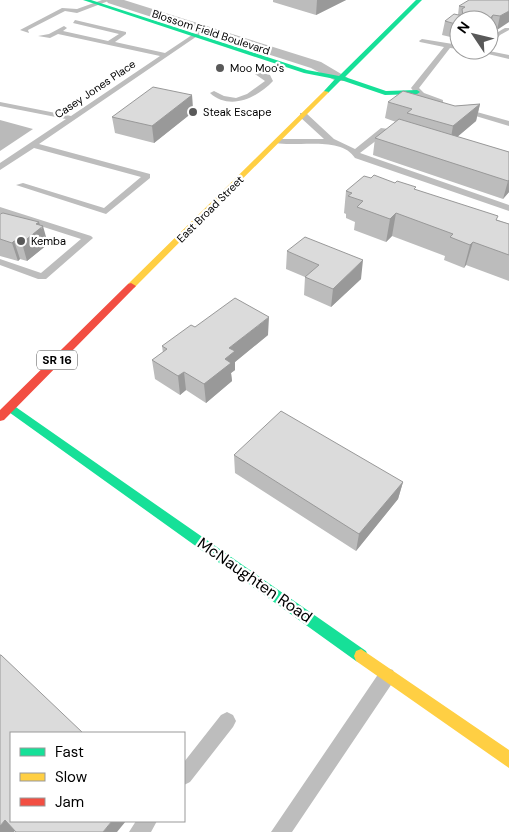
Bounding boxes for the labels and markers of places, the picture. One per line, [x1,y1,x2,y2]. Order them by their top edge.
place label: Moo Moo's [230,61,284,75]
marker: Moo Moo's [214,62,226,74]
place label: Steak Escape [203,105,271,119]
marker: Steak Escape [187,106,199,118]
place label: Kemba [31,234,66,248]
marker: Kemba [15,235,27,247]

